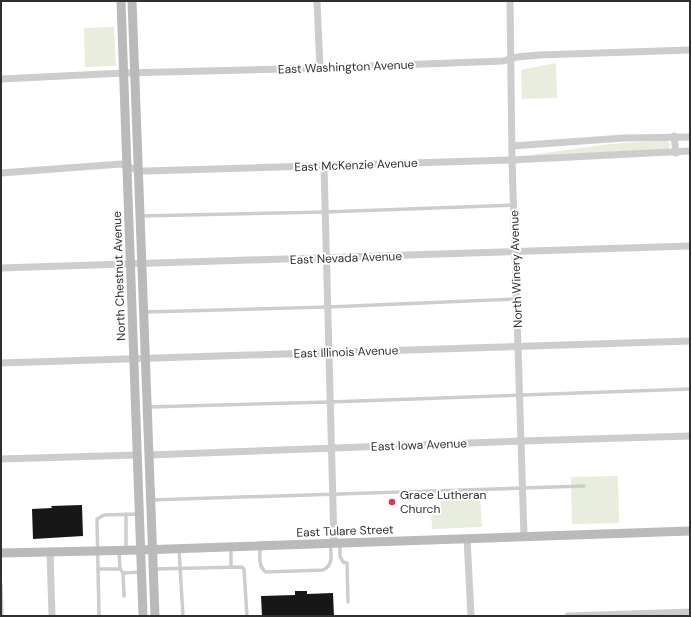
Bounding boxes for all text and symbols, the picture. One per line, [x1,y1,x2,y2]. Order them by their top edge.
street label: East Washington Avenue [278,57,415,77]
street label: East McKenzie Avenue [294,155,418,175]
street label: North Winery Avenue [506,210,526,328]
street label: North Chestnut Avenue [109,211,129,341]
street label: East Nevada Avenue [290,248,403,268]
street label: East Illinois Avenue [293,342,399,362]
street label: East Iowa Avenue [371,435,467,455]
place label: Grace Lutheran Church [400,487,487,517]
marker: Grace Lutheran Church [387,497,397,507]
street label: East Tulare Street [296,521,394,541]

